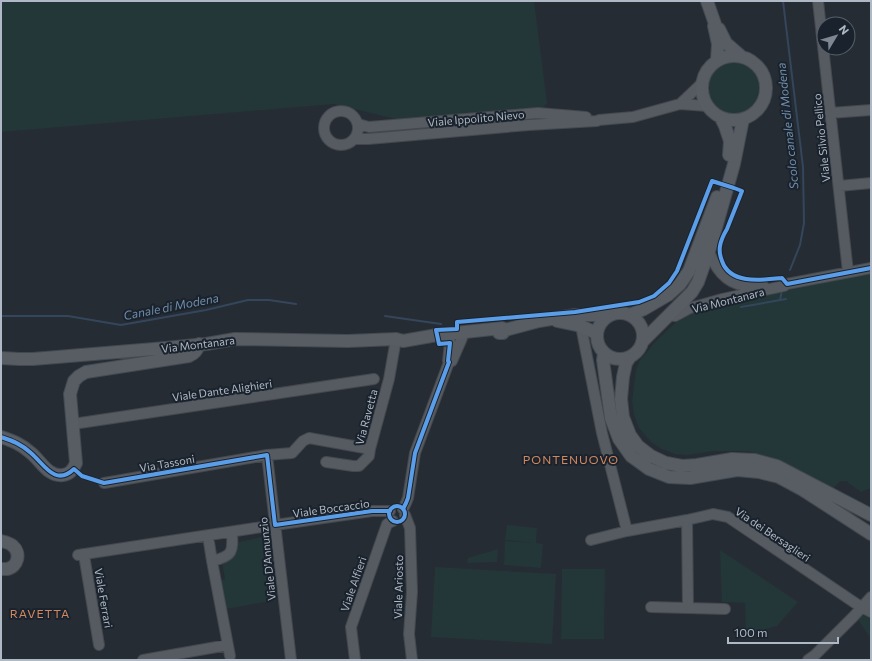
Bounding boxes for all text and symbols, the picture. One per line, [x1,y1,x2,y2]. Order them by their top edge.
north arrow [816,16,856,56]
text: N [837,22,852,37]
water label: Scolo canale di Modena [773,62,801,190]
street label: Viale Silvio Pellico [810,93,832,183]
street label: Viale Ippolito Nievo [427,107,525,129]
street label: Via Montanara [691,285,765,315]
water label: Canale di Modena [122,290,220,322]
street label: Via Montanara [160,333,236,355]
street label: Viale Dante Alighieri [171,377,273,403]
street label: Via Ravetta [352,388,380,446]
street label: Via Tassoni [138,452,196,474]
district label: PONTENUOVO [523,452,619,466]
street label: Viale Boccaccio [292,496,371,520]
street label: Via dei Bersaglieri [733,504,813,564]
street label: Viale D'Annunzio [256,516,278,601]
street label: Viale Ariosto [391,554,405,619]
street label: Viale Alfieri [338,555,369,613]
street label: Viale Ferrari [92,567,116,629]
district label: RAVETTA [10,606,70,620]
scale bar [728,619,838,645]
text: 100 m [734,625,768,639]

